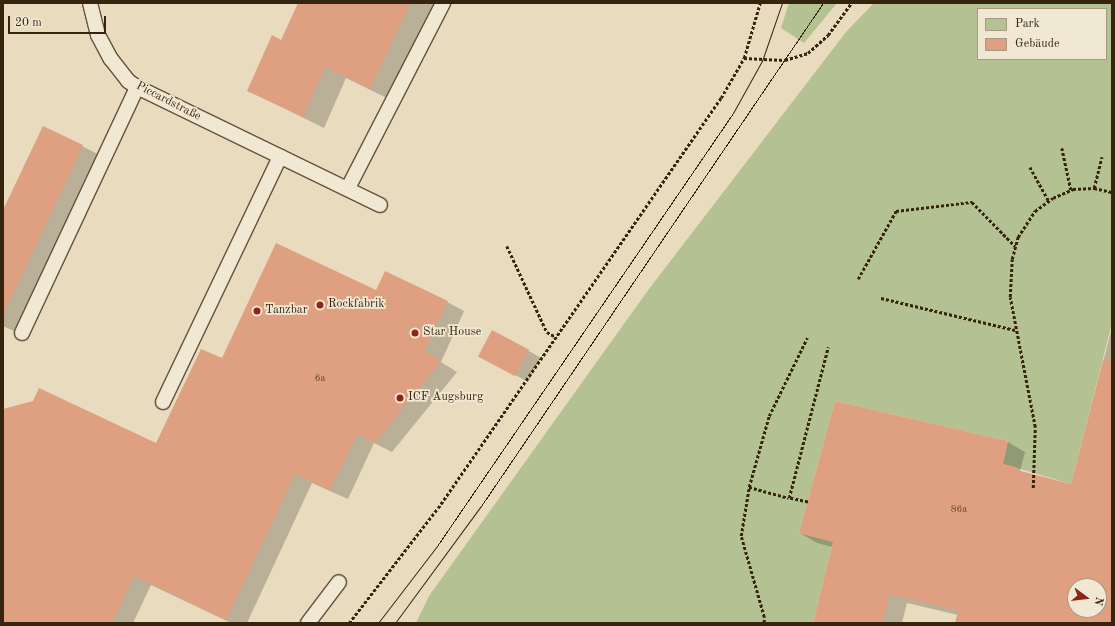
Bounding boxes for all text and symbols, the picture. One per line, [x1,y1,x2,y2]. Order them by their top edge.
scale bar [10,8,108,34]
legend [977,8,1107,60]
text: 20 m [15,17,42,29]
text: Park [1015,18,1040,30]
text: Gebäude [1015,38,1059,50]
street label: Piccardstraße [133,79,203,125]
place label: Rockfabrik [328,298,384,312]
marker: Rockfabrik [315,300,325,310]
place label: Tanzbar [265,304,308,318]
marker: Tanzbar [252,306,262,316]
place label: Star House [423,326,481,340]
marker: Star House [410,328,420,338]
house number: 6a [315,373,325,385]
place label: ICF Augsburg [408,391,483,405]
marker: ICF Augsburg [395,393,405,403]
house number: 86a [951,504,967,516]
north arrow [1067,578,1107,618]
text: N [1092,595,1105,606]

